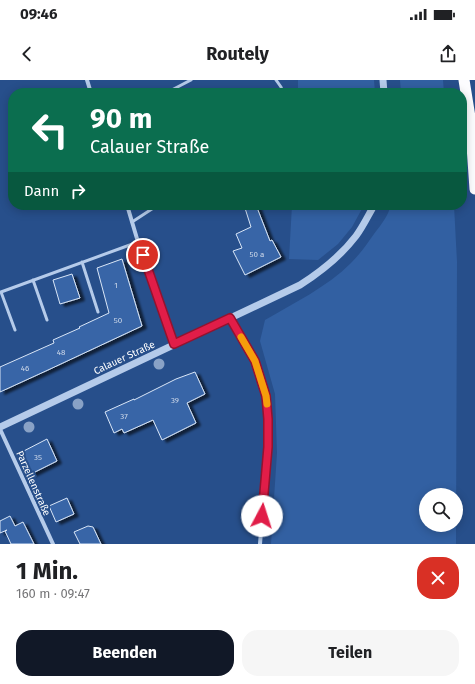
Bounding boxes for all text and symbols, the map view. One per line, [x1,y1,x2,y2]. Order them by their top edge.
text: 09:46 [20,5,58,23]
icon: back [16,43,38,65]
text: Routely [206,43,269,65]
icon: share [437,43,459,65]
text: 90 m [90,102,152,135]
icon: left [24,104,76,156]
text: Calauer Straße [90,136,209,158]
icon: right [67,180,89,202]
text: Dann [24,182,59,200]
pin [126,238,160,272]
icon: arrive [132,244,154,266]
house number: 50 a [250,250,264,259]
house number: 1 [114,281,118,290]
house number: 50 [114,316,123,325]
street label: Calauer Straße [92,338,157,377]
house number: 48 [57,348,66,357]
house number: 46 [21,364,29,373]
house number: 39 [171,396,179,405]
house number: 37 [120,412,128,421]
street label: Parzellenstraße [13,449,53,518]
house number: 35 [34,453,42,462]
map controls [419,488,463,532]
button: search [419,488,463,532]
position arrow [241,495,283,537]
text: 1 Min. [16,557,78,585]
button: close [417,557,459,599]
text: 160 m · 09:47 [16,586,90,601]
button: Beenden [16,630,234,676]
button: Teilen [242,630,459,676]

